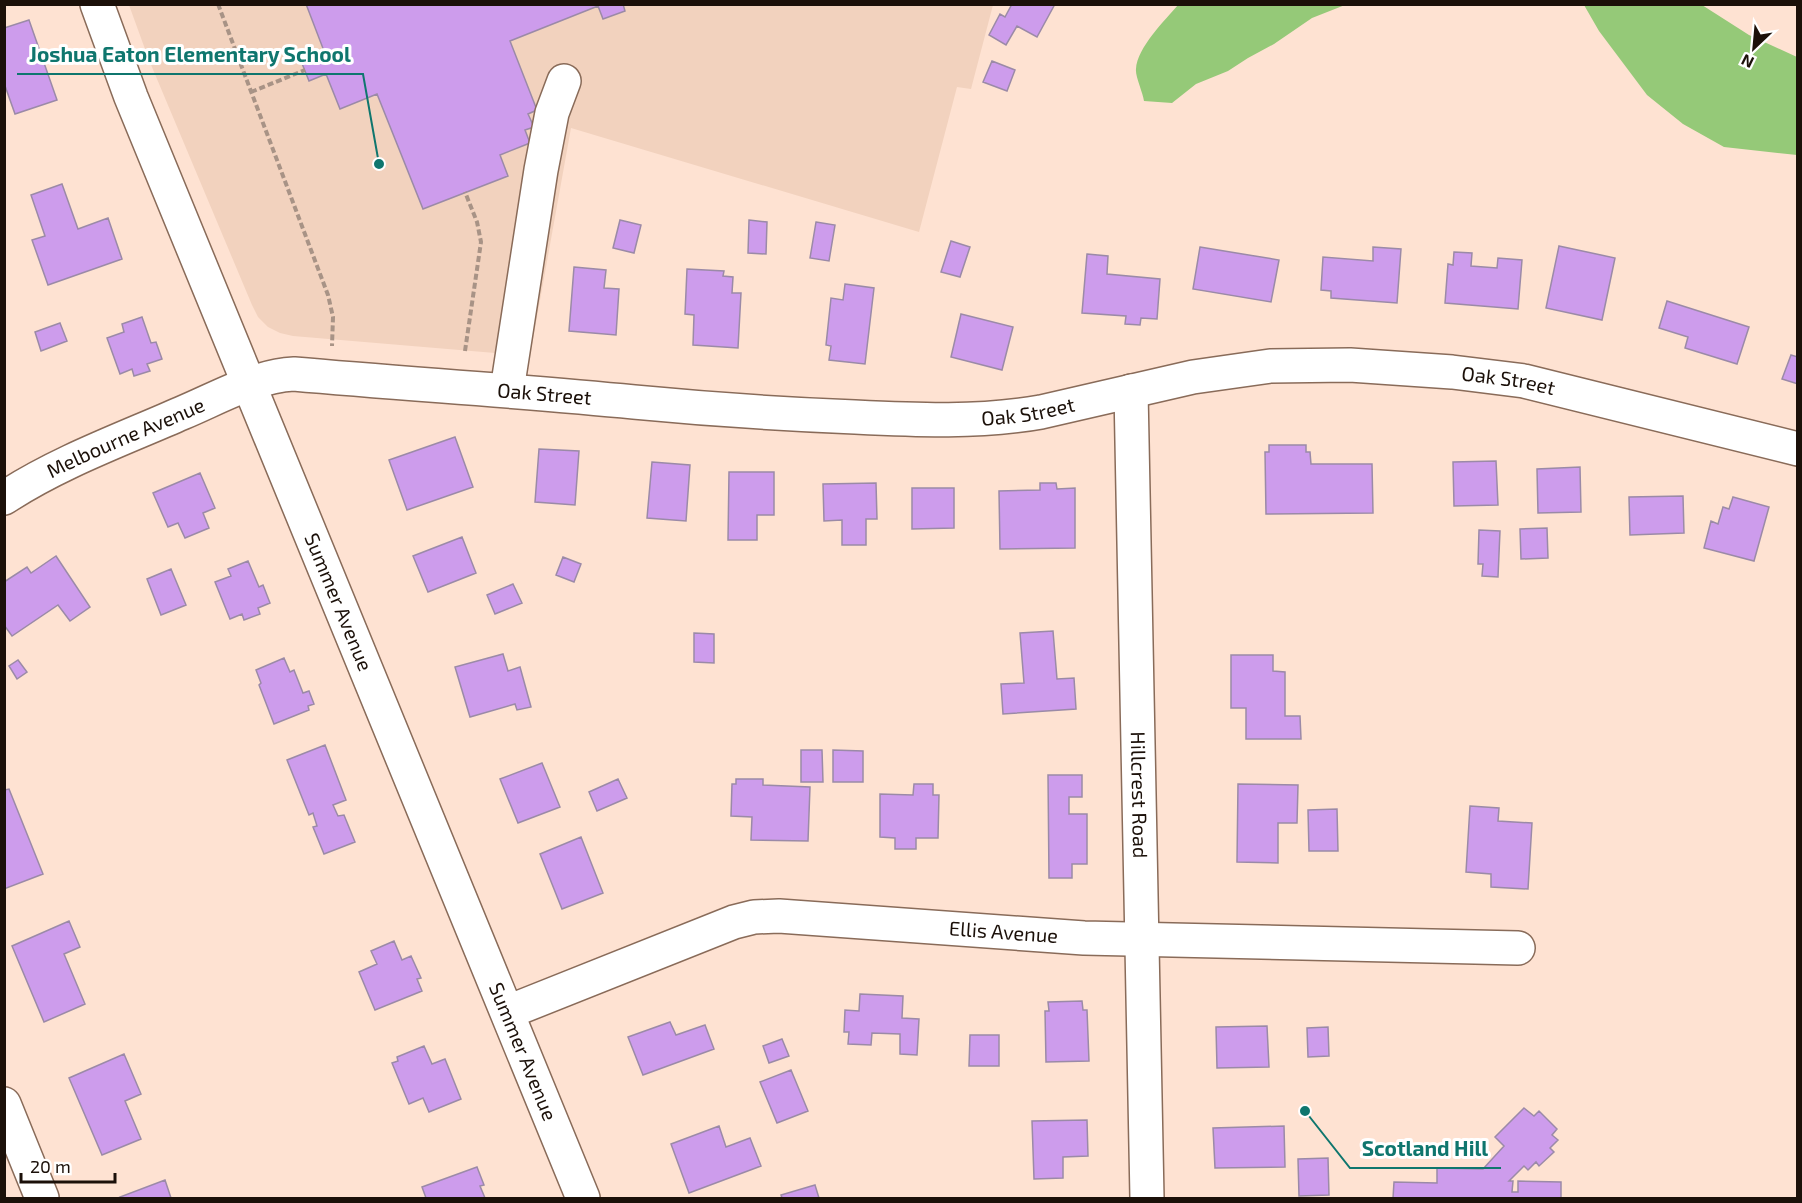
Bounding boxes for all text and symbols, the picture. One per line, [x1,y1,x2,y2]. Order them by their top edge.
north arrow [1724,18,1784,78]
callout: Joshua Eaton Elementary School [17,35,363,74]
text: Joshua Eaton Elementary School [29,41,351,67]
text: N [1738,51,1757,73]
street label: Oak Street [1460,360,1558,399]
street label: Oak Street [496,377,593,409]
street label: Melbourne Avenue [42,392,208,482]
street label: Oak Street [980,392,1077,430]
street label: Summer Avenue [300,529,378,674]
street label: Hillcrest Road [1127,731,1153,859]
street label: Ellis Avenue [948,915,1059,947]
street label: Summer Avenue [485,979,563,1124]
callout: Scotland Hill [1350,1129,1501,1168]
text: Scotland Hill [1362,1135,1488,1160]
scale bar [21,1146,116,1184]
text: 20 m [30,1155,71,1177]

